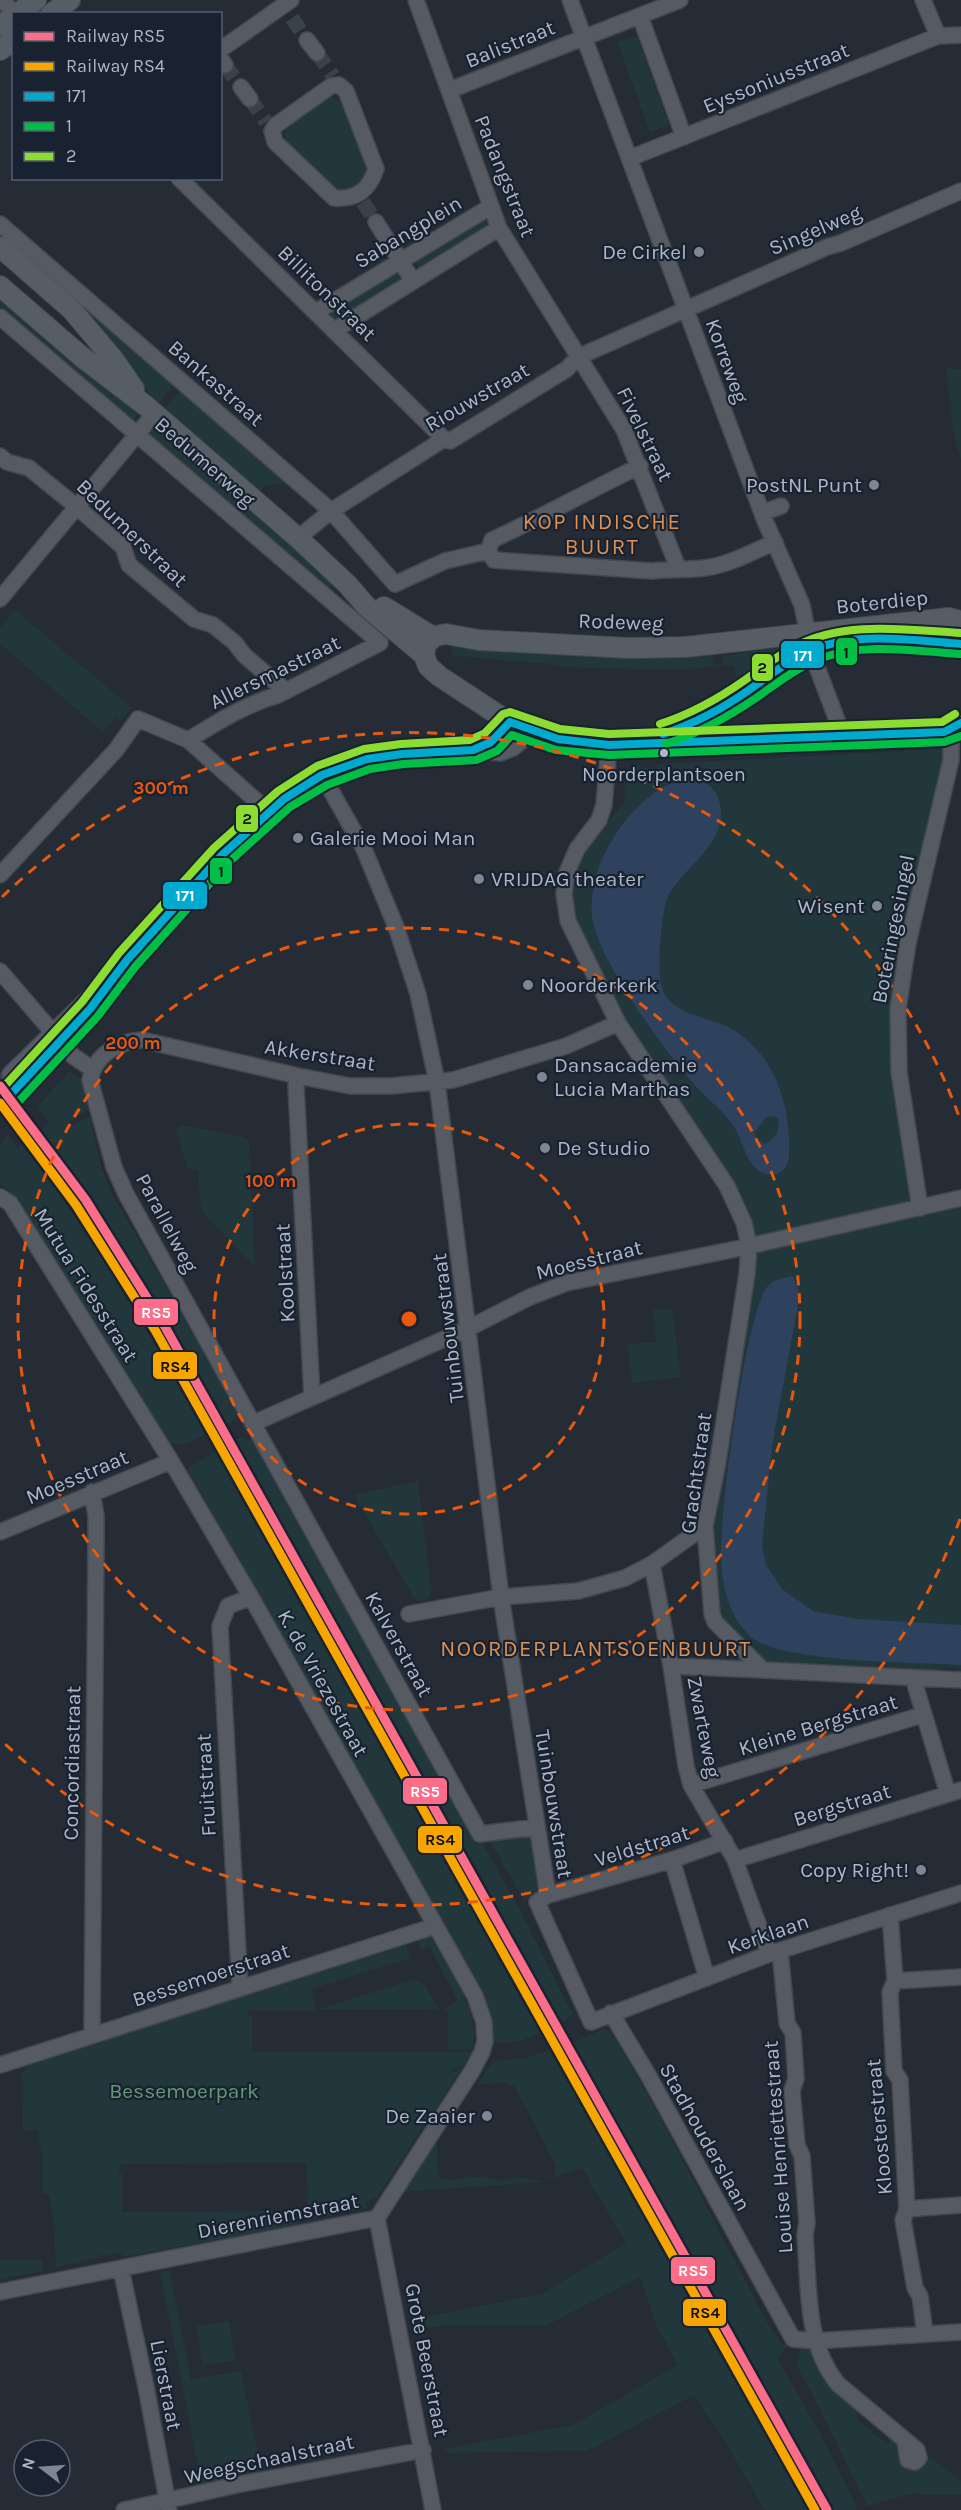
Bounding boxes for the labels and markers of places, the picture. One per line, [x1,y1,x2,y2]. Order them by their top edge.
place label: De Cirkel [602,240,687,264]
marker: De Cirkel [692,245,706,259]
place label: PostNL Punt [746,473,862,497]
marker: PostNL Punt [867,478,881,492]
marker: Noorderplantsoen [658,747,670,759]
place label: Noorderplantsoen [582,763,746,786]
place label: Galerie Mooi Man [310,826,475,850]
marker: Galerie Mooi Man [291,831,305,845]
place label: VRIJDAG theater [491,867,644,891]
marker: VRIJDAG theater [472,872,486,886]
place label: Wisent [798,894,865,918]
marker: Wisent [870,899,884,913]
place label: Noorderkerk [540,973,658,997]
marker: Noorderkerk [521,978,535,992]
place label: Dansacademie Lucia Marthas [554,1053,697,1101]
marker: Dansacademie Lucia Marthas [535,1070,549,1084]
place label: De Studio [557,1136,650,1160]
marker: De Studio [538,1141,552,1155]
centre of rings [399,1309,419,1329]
place label: Copy Right! [800,1858,909,1882]
marker: Copy Right! [914,1863,928,1877]
place label: De Zaaier [385,2104,475,2128]
marker: De Zaaier [480,2109,494,2123]

